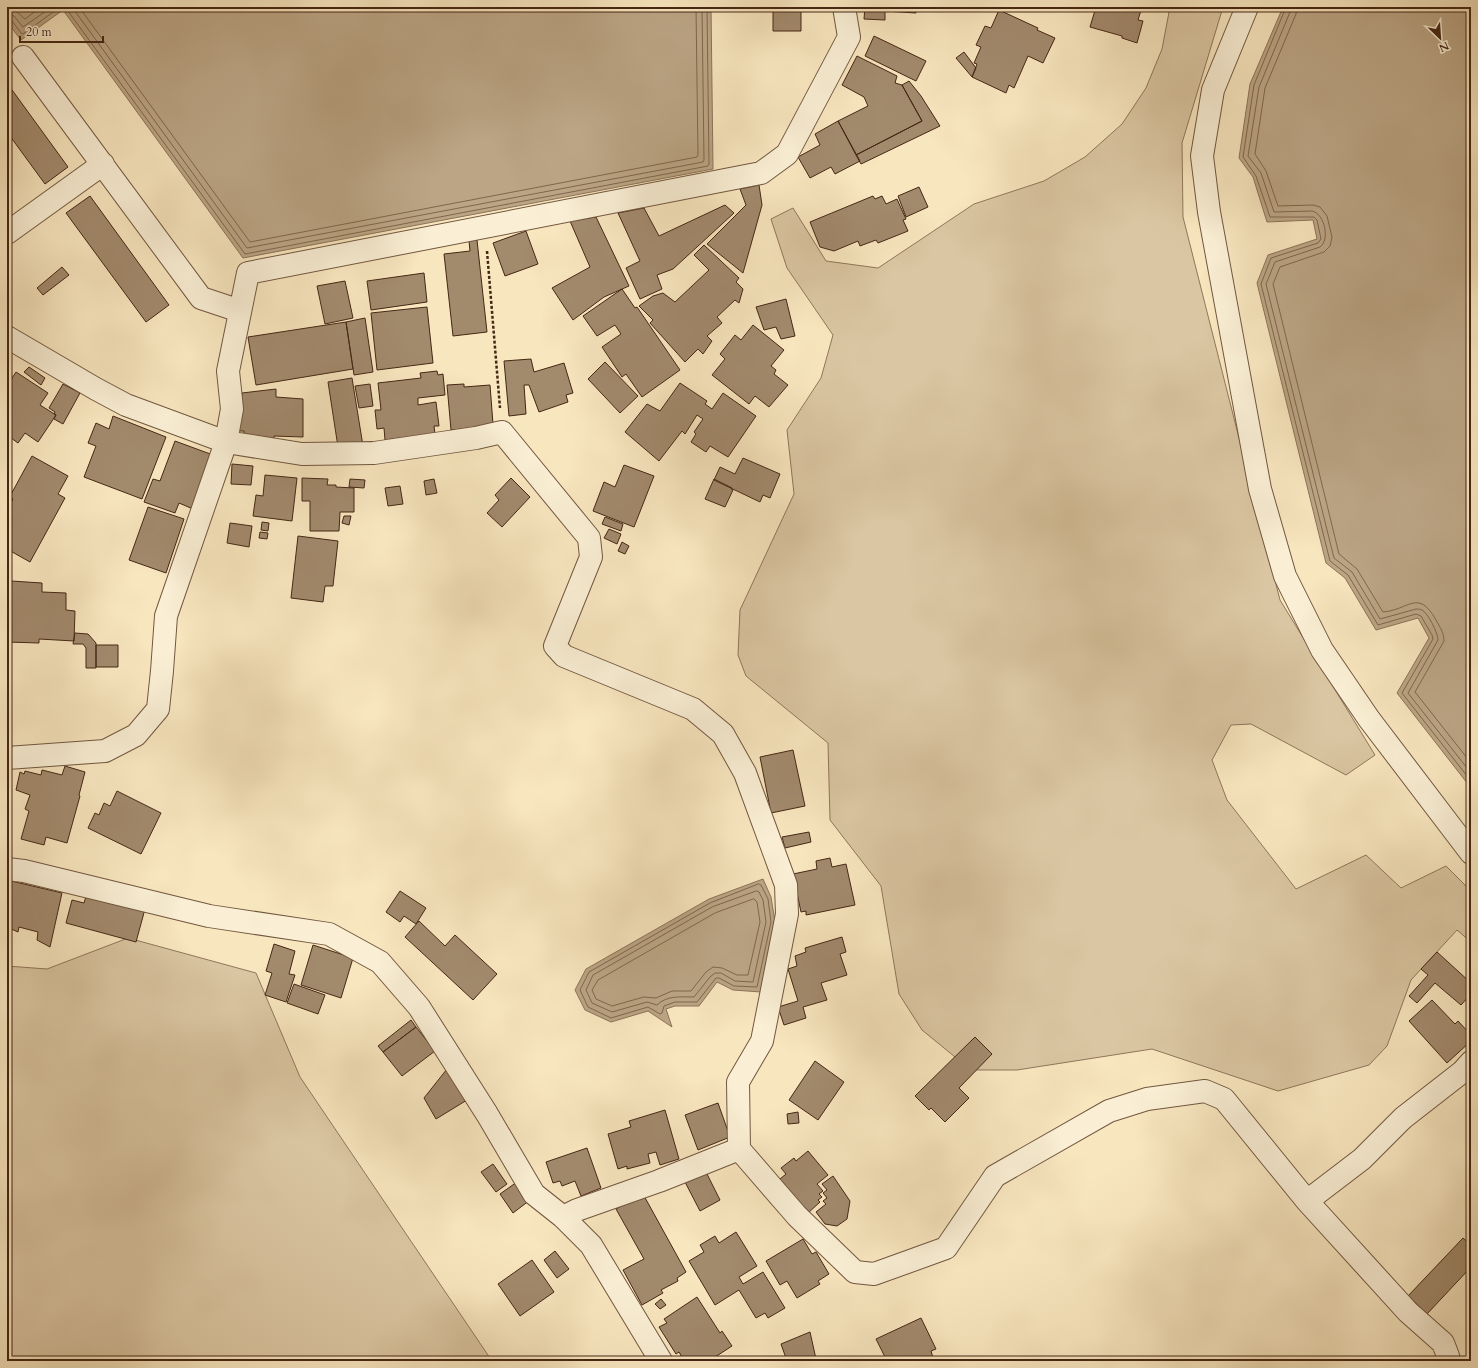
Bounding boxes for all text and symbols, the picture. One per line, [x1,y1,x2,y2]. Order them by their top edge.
scale bar [20,18,103,44]
north arrow [1420,18,1460,58]
text: 20 m [26,24,53,40]
text: N [1436,38,1452,56]

